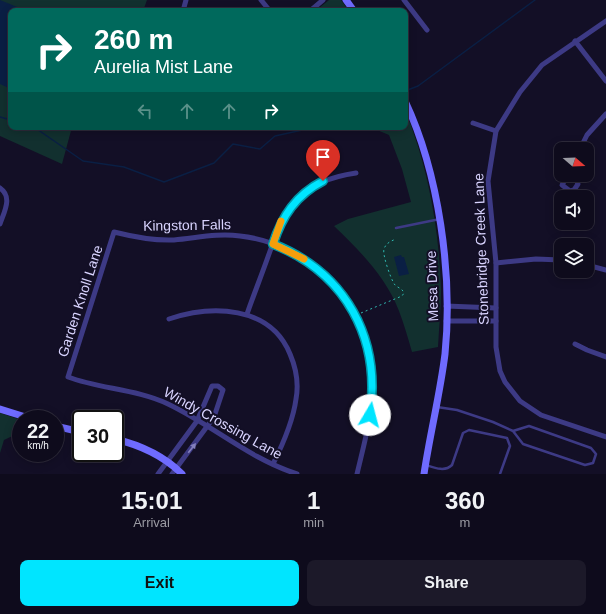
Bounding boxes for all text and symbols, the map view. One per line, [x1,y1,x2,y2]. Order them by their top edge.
icon: right [28,24,80,76]
text: 260 m [94,24,173,55]
text: Aurelia Mist Lane [94,57,233,77]
icon: left [134,100,156,122]
icon: ahead [176,100,198,122]
icon: ahead [218,100,240,122]
icon: right [260,100,282,122]
pin [306,140,340,181]
north arrow [554,142,594,182]
map controls [554,142,594,278]
icon: arrive [312,146,334,168]
street label: Stonebridge Creek Lane [470,173,492,325]
button: sound [554,190,594,230]
street label: Kingston Falls [143,216,231,234]
button: layers [554,238,594,278]
street label: Garden Knoll Lane [54,243,106,359]
street label: Mesa Drive [423,250,441,322]
street label: Windy Crossing Lane [161,384,285,462]
position arrow [349,394,391,436]
speed limit sign: 30 [72,410,124,462]
text: 22 [27,420,49,442]
text: km/h [27,440,49,451]
one-way arrow [188,442,197,453]
text: 15:01 [121,487,182,514]
text: 1 [307,487,320,514]
text: 360 [445,487,485,514]
text: Arrival [133,515,170,530]
text: min [303,515,324,530]
text: m [460,515,470,530]
button: Exit [20,560,299,606]
button: Share [307,560,586,606]

